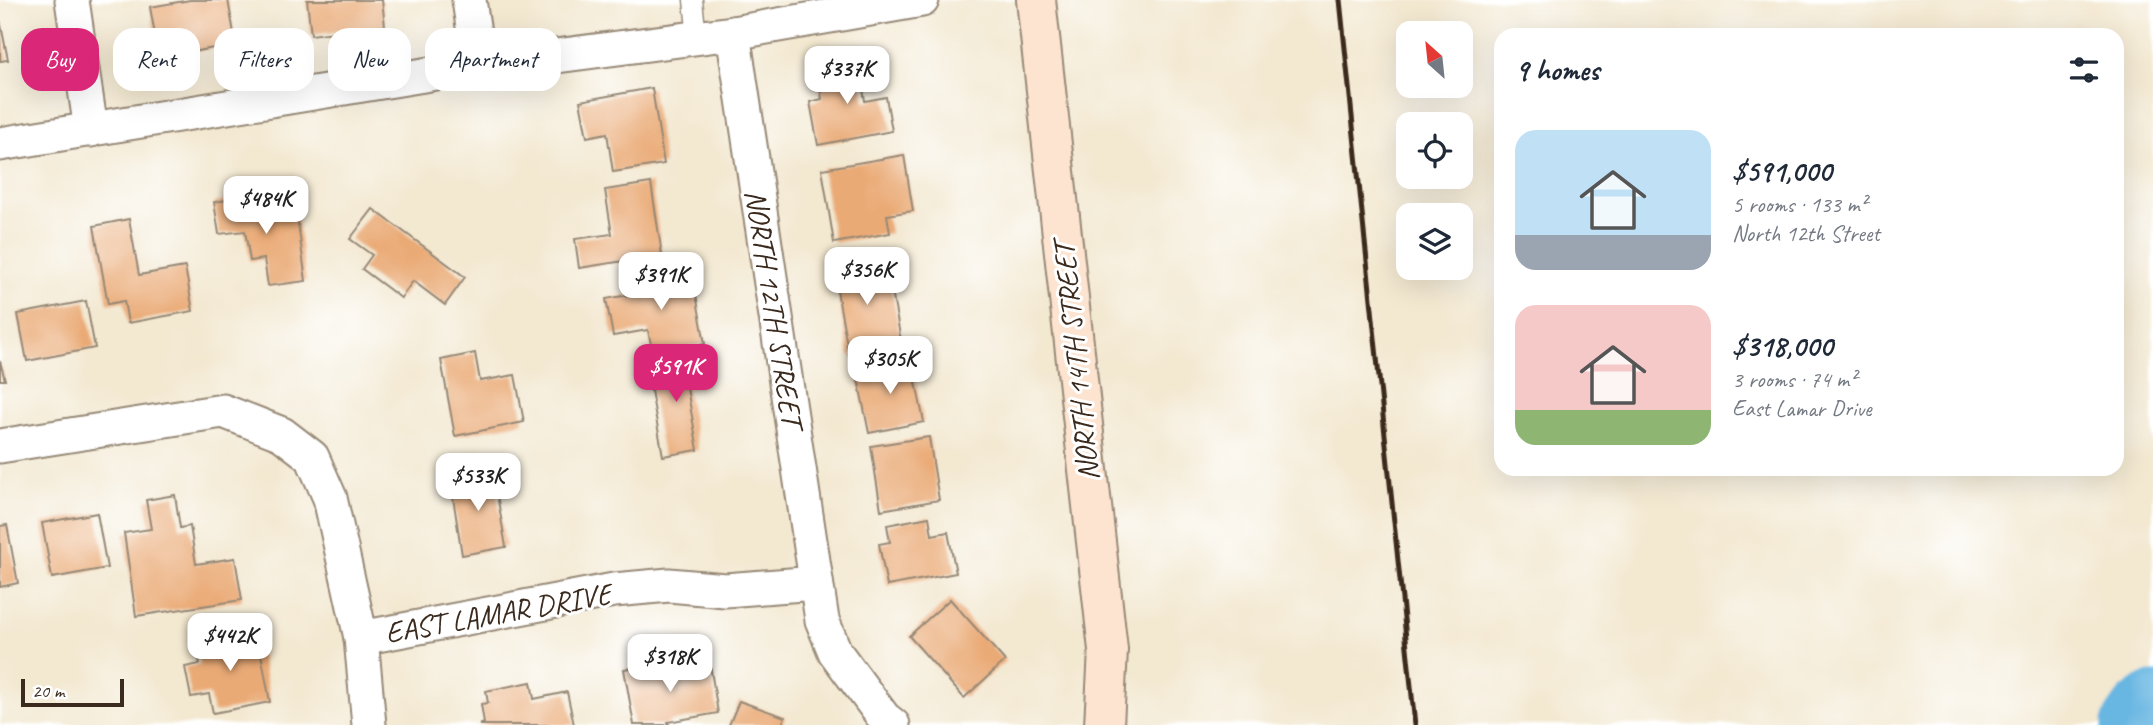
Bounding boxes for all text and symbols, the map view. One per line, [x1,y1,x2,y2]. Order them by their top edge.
north arrow [1396,21,1474,98]
map controls [1396,21,1473,280]
chip: Buy [21,28,99,91]
chip: Rent [113,28,200,91]
chip: Filters [214,28,314,91]
chip: New [328,28,411,91]
chip: Apartment [425,28,561,91]
pin: $337K [798,46,896,106]
text: 9 homes [1515,51,1599,89]
icon: filters [2065,51,2103,89]
text: $337K [821,54,874,83]
button: locate [1396,112,1473,189]
text: $591,000 [1732,152,1832,190]
icon: home [1571,158,1655,242]
pin: $484K [217,176,315,236]
text: $484K [239,184,293,213]
street label: NORTH 12TH STREET [737,187,813,436]
text: 5 rooms · 133 m² [1732,190,1867,219]
button: layers [1396,203,1473,280]
text: North 12th Street [1732,219,1880,248]
street label: NORTH 14TH STREET [1044,234,1107,483]
pin: $356K [818,247,916,307]
pin: $391K [612,252,710,312]
text: $356K [840,255,894,284]
text: $391K [635,260,687,289]
text: $318,000 [1732,327,1832,365]
icon: home [1571,333,1655,417]
pin: $305K [841,336,939,396]
pin: $591K [627,344,725,404]
text: $305K [864,344,916,373]
text: $591K [650,352,702,381]
text: 3 rooms · 74 m² [1732,365,1856,394]
text: East Lamar Drive [1732,394,1871,423]
pin: $533K [429,454,527,513]
text: $533K [452,461,504,490]
street label: EAST LAMAR DRIVE [382,574,617,652]
pin: $442K [181,614,279,673]
text: $442K [203,621,257,650]
pin: $318K [621,634,719,694]
text: $318K [643,642,697,671]
scale bar [21,676,124,708]
text: 20 m [32,679,64,703]

